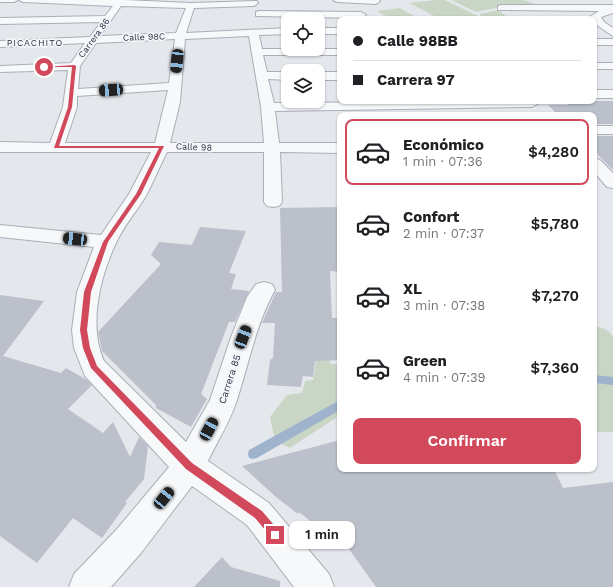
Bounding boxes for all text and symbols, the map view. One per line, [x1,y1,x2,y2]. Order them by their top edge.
map controls [281,12,325,108]
button: locate [281,12,325,56]
street label: Carrera 86 [76,16,112,60]
street label: Calle 98C [123,31,165,43]
text: Calle 98BB [377,32,458,50]
district label: PICACHITO [7,38,63,48]
car [170,48,184,74]
route start [35,58,53,76]
button: layers [281,64,325,108]
text: Carrera 97 [377,71,455,89]
car [99,83,123,97]
icon: car [355,134,391,170]
text: Económico [403,136,484,154]
street label: Calle 98 [176,141,212,153]
text: $4,280 [528,143,579,161]
text: 1 min · 07:36 [403,154,483,169]
icon: car [355,206,391,242]
text: Confort [403,208,459,226]
text: $5,780 [531,215,579,233]
text: 2 min · 07:37 [403,226,484,241]
car [62,232,88,246]
icon: car [355,278,391,314]
text: XL [403,280,422,298]
text: $7,270 [531,287,579,305]
text: 3 min · 07:38 [403,298,485,313]
car [233,324,253,350]
icon: car [355,350,391,386]
text: Green [403,352,447,370]
street label: Carrera 85 [216,353,243,405]
text: $7,360 [531,359,579,377]
text: 4 min · 07:39 [403,370,486,385]
car [198,416,220,442]
button: Confirmar [353,418,581,464]
car [152,485,176,511]
callout: 1 min [289,521,355,549]
route end [266,526,284,544]
text: 1 min [305,527,339,542]

